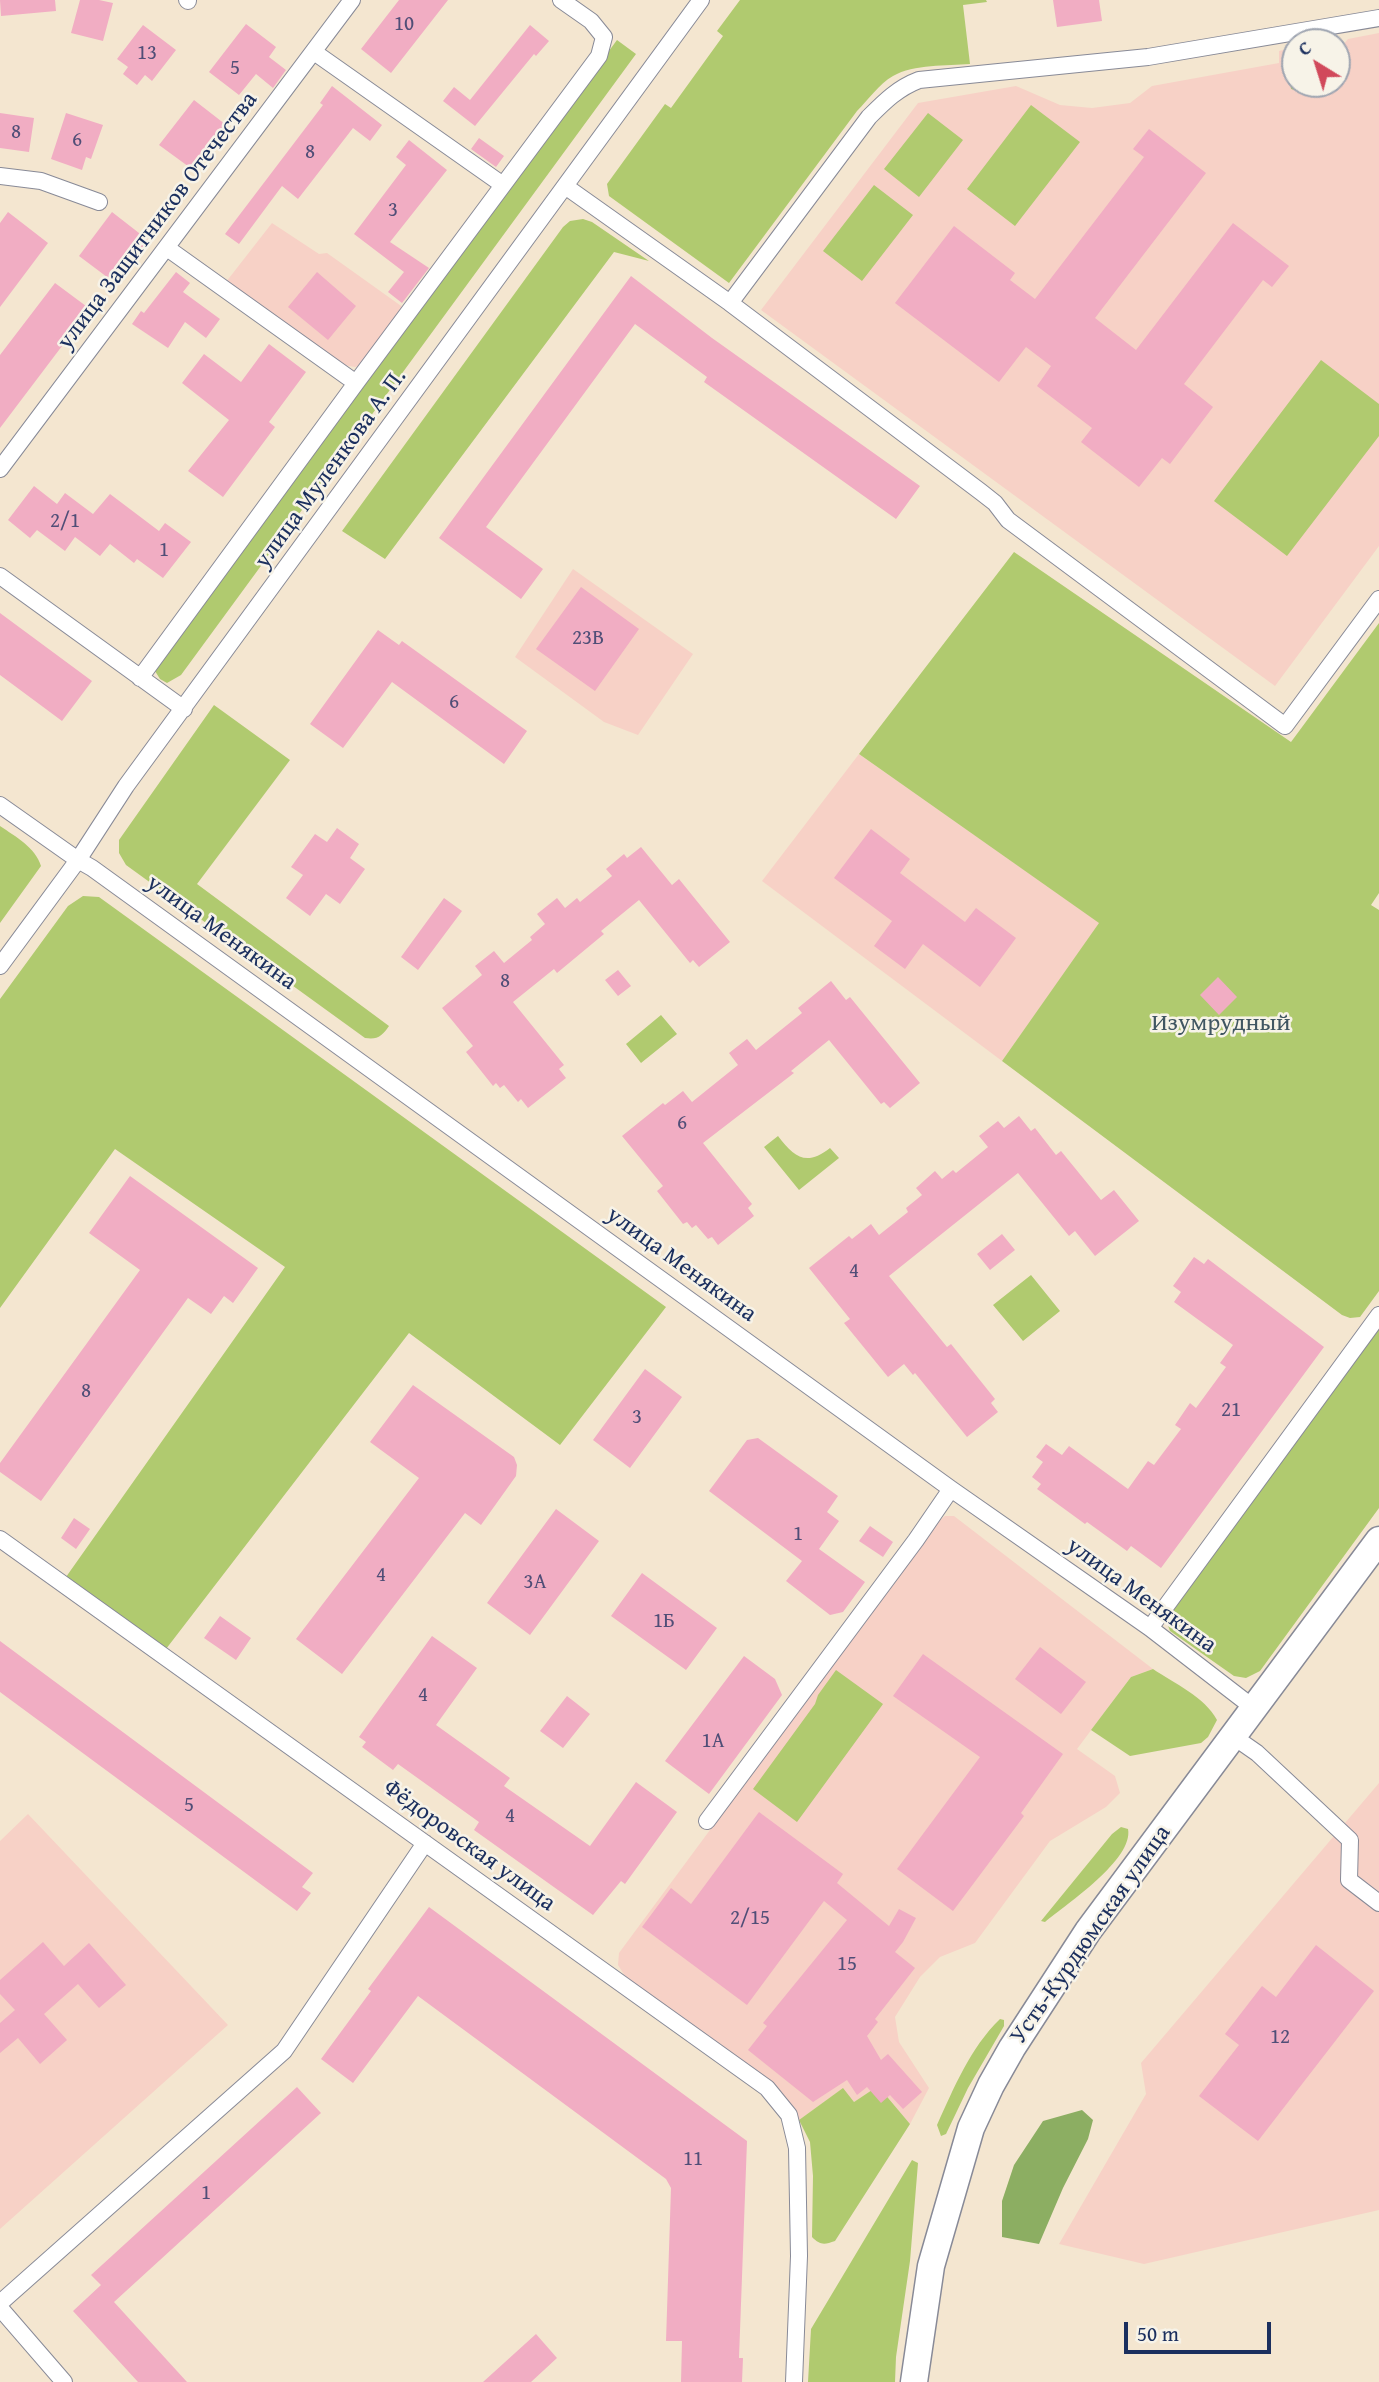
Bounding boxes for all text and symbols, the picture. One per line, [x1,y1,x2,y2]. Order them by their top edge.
house number: 10 [394,12,414,38]
north arrow [1281,28,1351,98]
text: С [1291,34,1317,62]
house number: 13 [137,41,157,67]
house number: 5 [230,56,240,82]
street label: улица Защитников Отечества [52,86,264,356]
house number: 8 [11,120,21,146]
house number: 6 [72,128,82,154]
house number: 8 [305,140,315,166]
house number: 3 [388,198,398,224]
street label: улица Муленкова А. П. [249,364,413,574]
house number: 2/1 [50,509,80,535]
house number: 1 [159,538,169,564]
house number: 23В [572,626,604,652]
house number: 6 [449,690,459,716]
street label: улица Менякина [140,869,302,997]
house number: 8 [500,969,510,995]
park label: Изумрудный [1151,1010,1291,1038]
house number: 6 [677,1111,687,1137]
street label: улица Менякина [600,1201,762,1329]
house number: 4 [849,1259,859,1285]
house number: 8 [81,1379,91,1405]
house number: 21 [1221,1398,1241,1424]
house number: 3 [632,1405,642,1431]
house number: 1 [793,1522,803,1548]
street label: улица Менякина [1060,1532,1222,1660]
house number: 4 [376,1563,386,1589]
house number: 3А [524,1570,546,1596]
house number: 1Б [653,1609,675,1635]
house number: 4 [418,1683,428,1709]
house number: 1А [702,1729,724,1755]
street label: Фёдоровская улица [377,1774,561,1918]
house number: 5 [184,1793,194,1819]
house number: 4 [505,1804,515,1830]
street label: Усть-Курдюмская улица [1004,1820,1178,2050]
house number: 2/15 [730,1906,770,1932]
house number: 15 [837,1952,857,1978]
house number: 12 [1270,2025,1290,2051]
house number: 11 [683,2147,703,2173]
house number: 1 [201,2181,211,2207]
scale bar [1127,2308,1274,2352]
text: 50 m [1137,2318,1179,2349]

